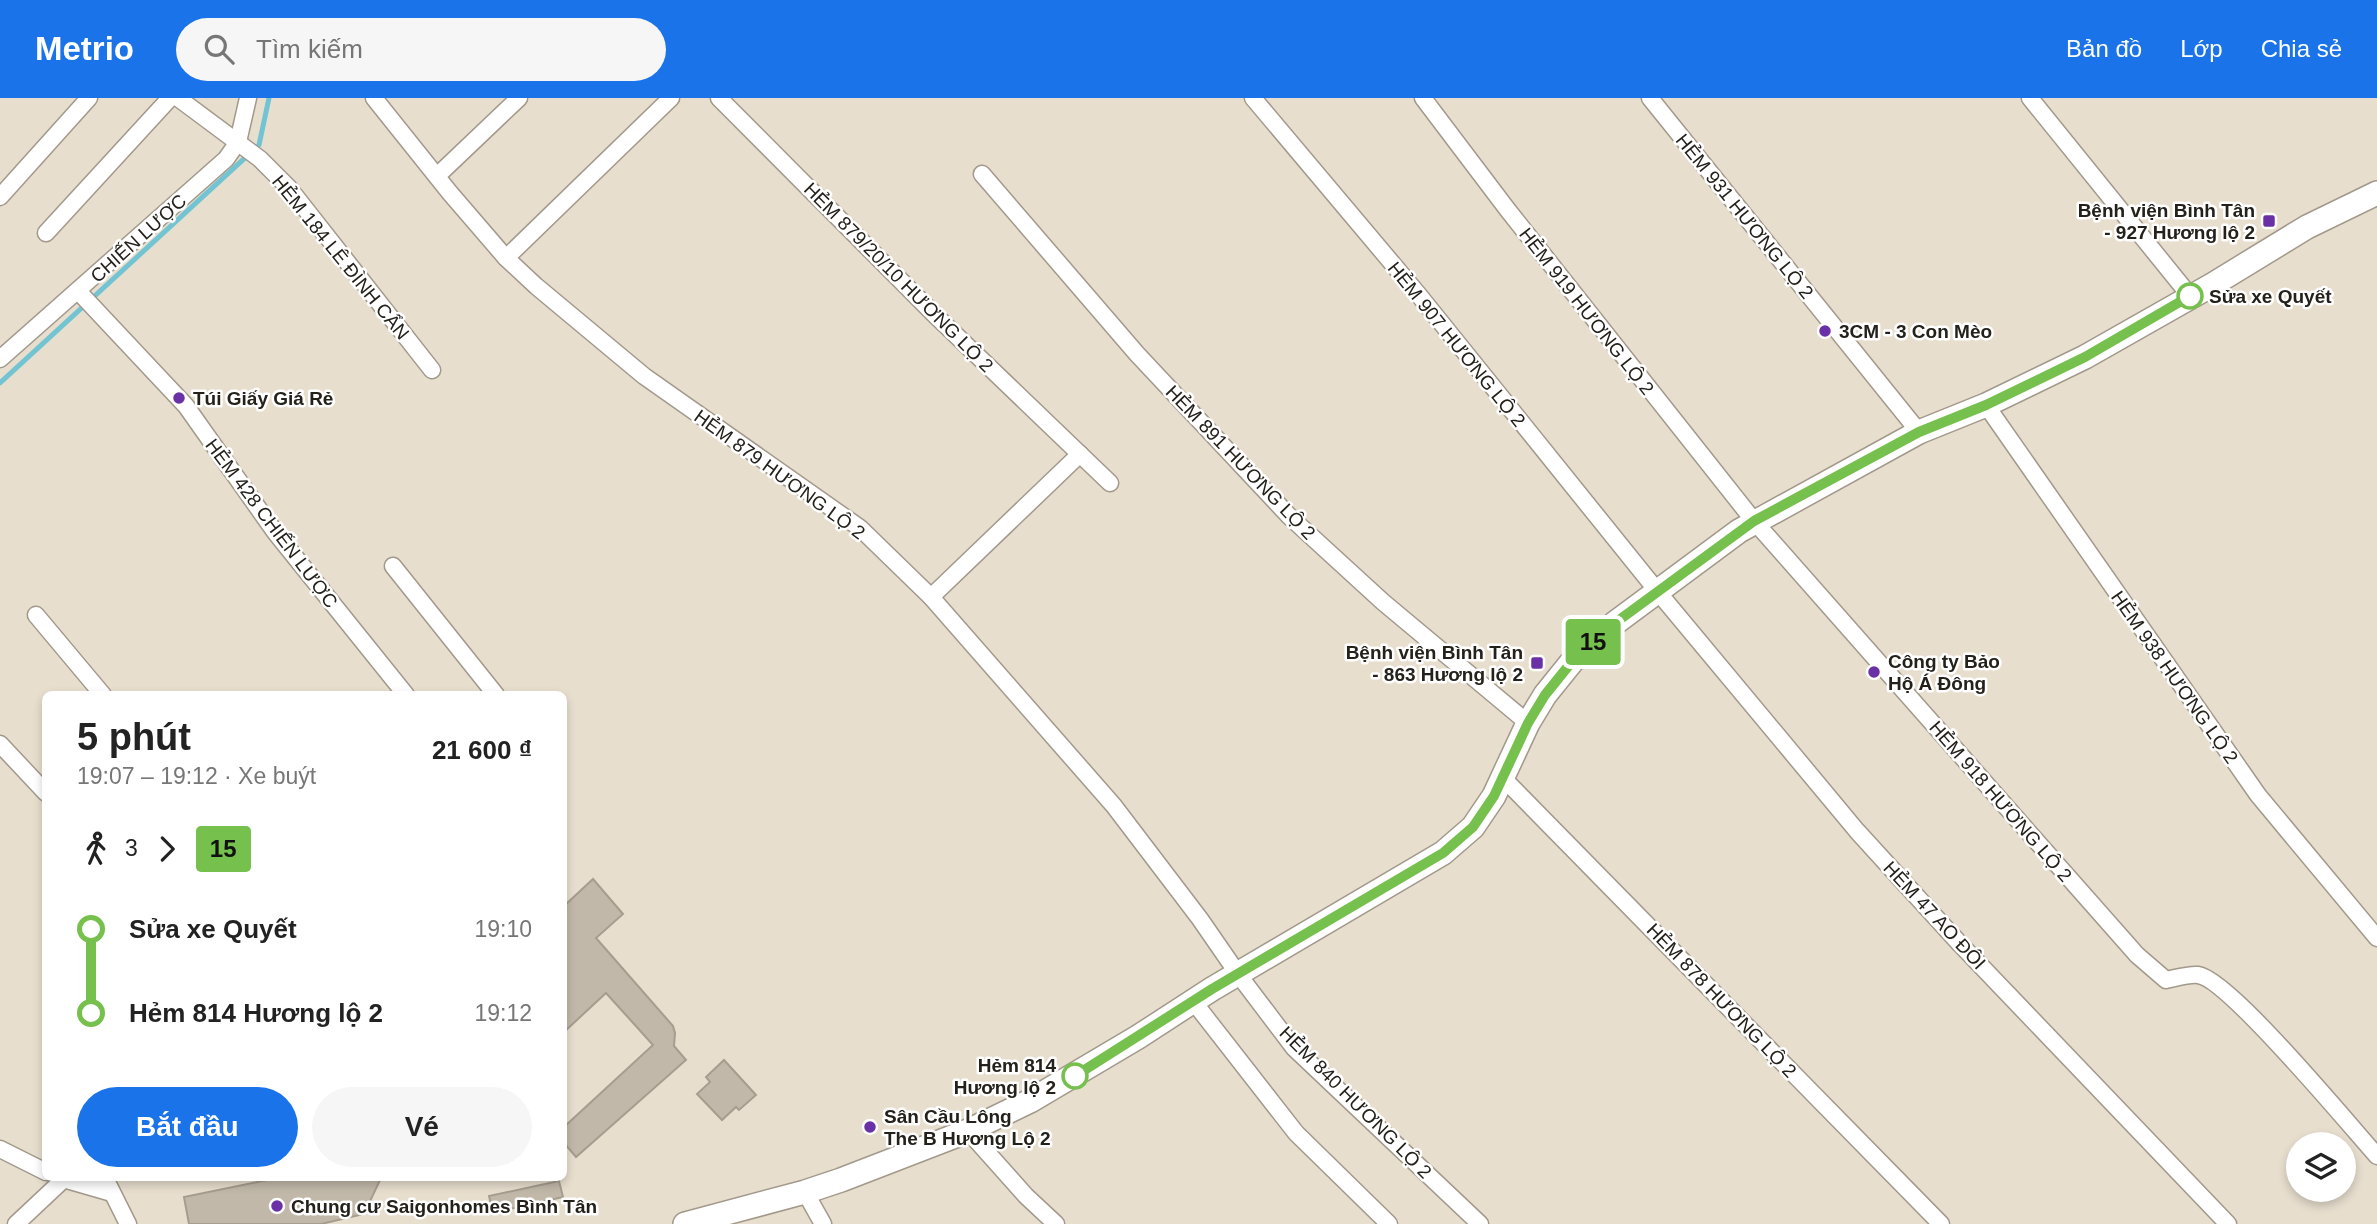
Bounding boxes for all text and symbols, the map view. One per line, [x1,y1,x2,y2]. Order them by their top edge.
search box [176,18,666,81]
text: Metrio [35,30,134,67]
icon: search [200,30,238,68]
text: Tìm kiếm [256,34,363,64]
text: Bản đồ [2066,35,2142,62]
text: Lớp [2180,35,2223,62]
text: Chia sẻ [2261,35,2342,62]
street label: HẺM 931 HƯƠNG LỘ 2 [1672,130,1817,303]
street label: HẺM 184 LÊ ĐÌNH CẨN [268,171,413,344]
street label: HẺM 879/20/10 HƯƠNG LỘ 2 [800,179,997,376]
street label: CHIẾN LƯỢC [86,190,190,287]
place label: Bệnh viện Bình Tân - 927 Hương lộ 2 [2078,200,2255,243]
marker: Bệnh viện Bình Tân - 927 Hương lộ 2 [2261,213,2277,229]
street label: HẺM 919 HƯƠNG LỘ 2 [1515,224,1658,399]
street label: HẺM 907 HƯƠNG LỘ 2 [1384,258,1529,431]
marker: Sửa xe Quyết [2177,283,2203,309]
place label: Sửa xe Quyết [2209,286,2332,307]
place label: 3CM - 3 Con Mèo [1839,321,1992,342]
marker: 3CM - 3 Con Mèo [1817,323,1833,339]
street label: HẺM 891 HƯƠNG LỘ 2 [1162,381,1320,544]
place label: Túi Giấy Giá Rẻ [193,388,333,409]
marker: Túi Giấy Giá Rẻ [171,390,187,406]
street label: HẺM 879 HƯƠNG LỘ 2 [690,405,869,543]
street label: HẺM 428 CHIẾN LƯỢC [201,435,342,612]
street label: HẺM 938 HƯƠNG LỘ 2 [2107,587,2242,768]
line badge: 15 [1562,619,1624,665]
text: 15 [1580,628,1606,655]
place label: Bệnh viện Bình Tân - 863 Hương lộ 2 [1346,642,1523,685]
place label: Công ty Bảo Hộ Á Đông [1888,651,2000,694]
marker: Bệnh viện Bình Tân - 863 Hương lộ 2 [1529,655,1545,671]
marker: Công ty Bảo Hộ Á Đông [1866,664,1882,680]
text: 5 phút [77,716,191,758]
street label: HẺM 918 HƯƠNG LỘ 2 [1925,717,2076,886]
text: 21 600 ₫ [432,735,532,765]
text: 19:07 – 19:12 · Xe buýt [77,763,316,789]
icon: walk [77,830,115,868]
icon: forward [148,830,186,868]
text: 3 [125,835,138,861]
text: 15 [210,835,237,862]
street label: HẺM 47 AO ĐÔI [1879,857,1990,973]
text: Sửa xe Quyết [129,914,297,944]
text: 19:10 [474,916,532,942]
street label: HẺM 878 HƯƠNG LỘ 2 [1643,919,1801,1082]
text: Hẻm 814 Hương lộ 2 [129,998,383,1028]
text: 19:12 [474,1000,532,1026]
street label: HẺM 840 HƯƠNG LỘ 2 [1275,1022,1436,1183]
place label: Hẻm 814 Hương lộ 2 [954,1055,1056,1098]
marker: Hẻm 814 Hương lộ 2 [1062,1063,1088,1089]
button: Bắt đầu [77,1087,298,1167]
button: Vé [312,1087,532,1167]
place label: Sân Cầu Lông The B Hương Lộ 2 [884,1106,1051,1149]
marker: Sân Cầu Lông The B Hương Lộ 2 [862,1119,878,1135]
map controls [2286,1132,2356,1202]
button: layers [2286,1132,2356,1202]
place label: Chung cư Saigonhomes Bình Tân [291,1196,597,1217]
marker: Chung cư Saigonhomes Bình Tân [269,1198,285,1214]

